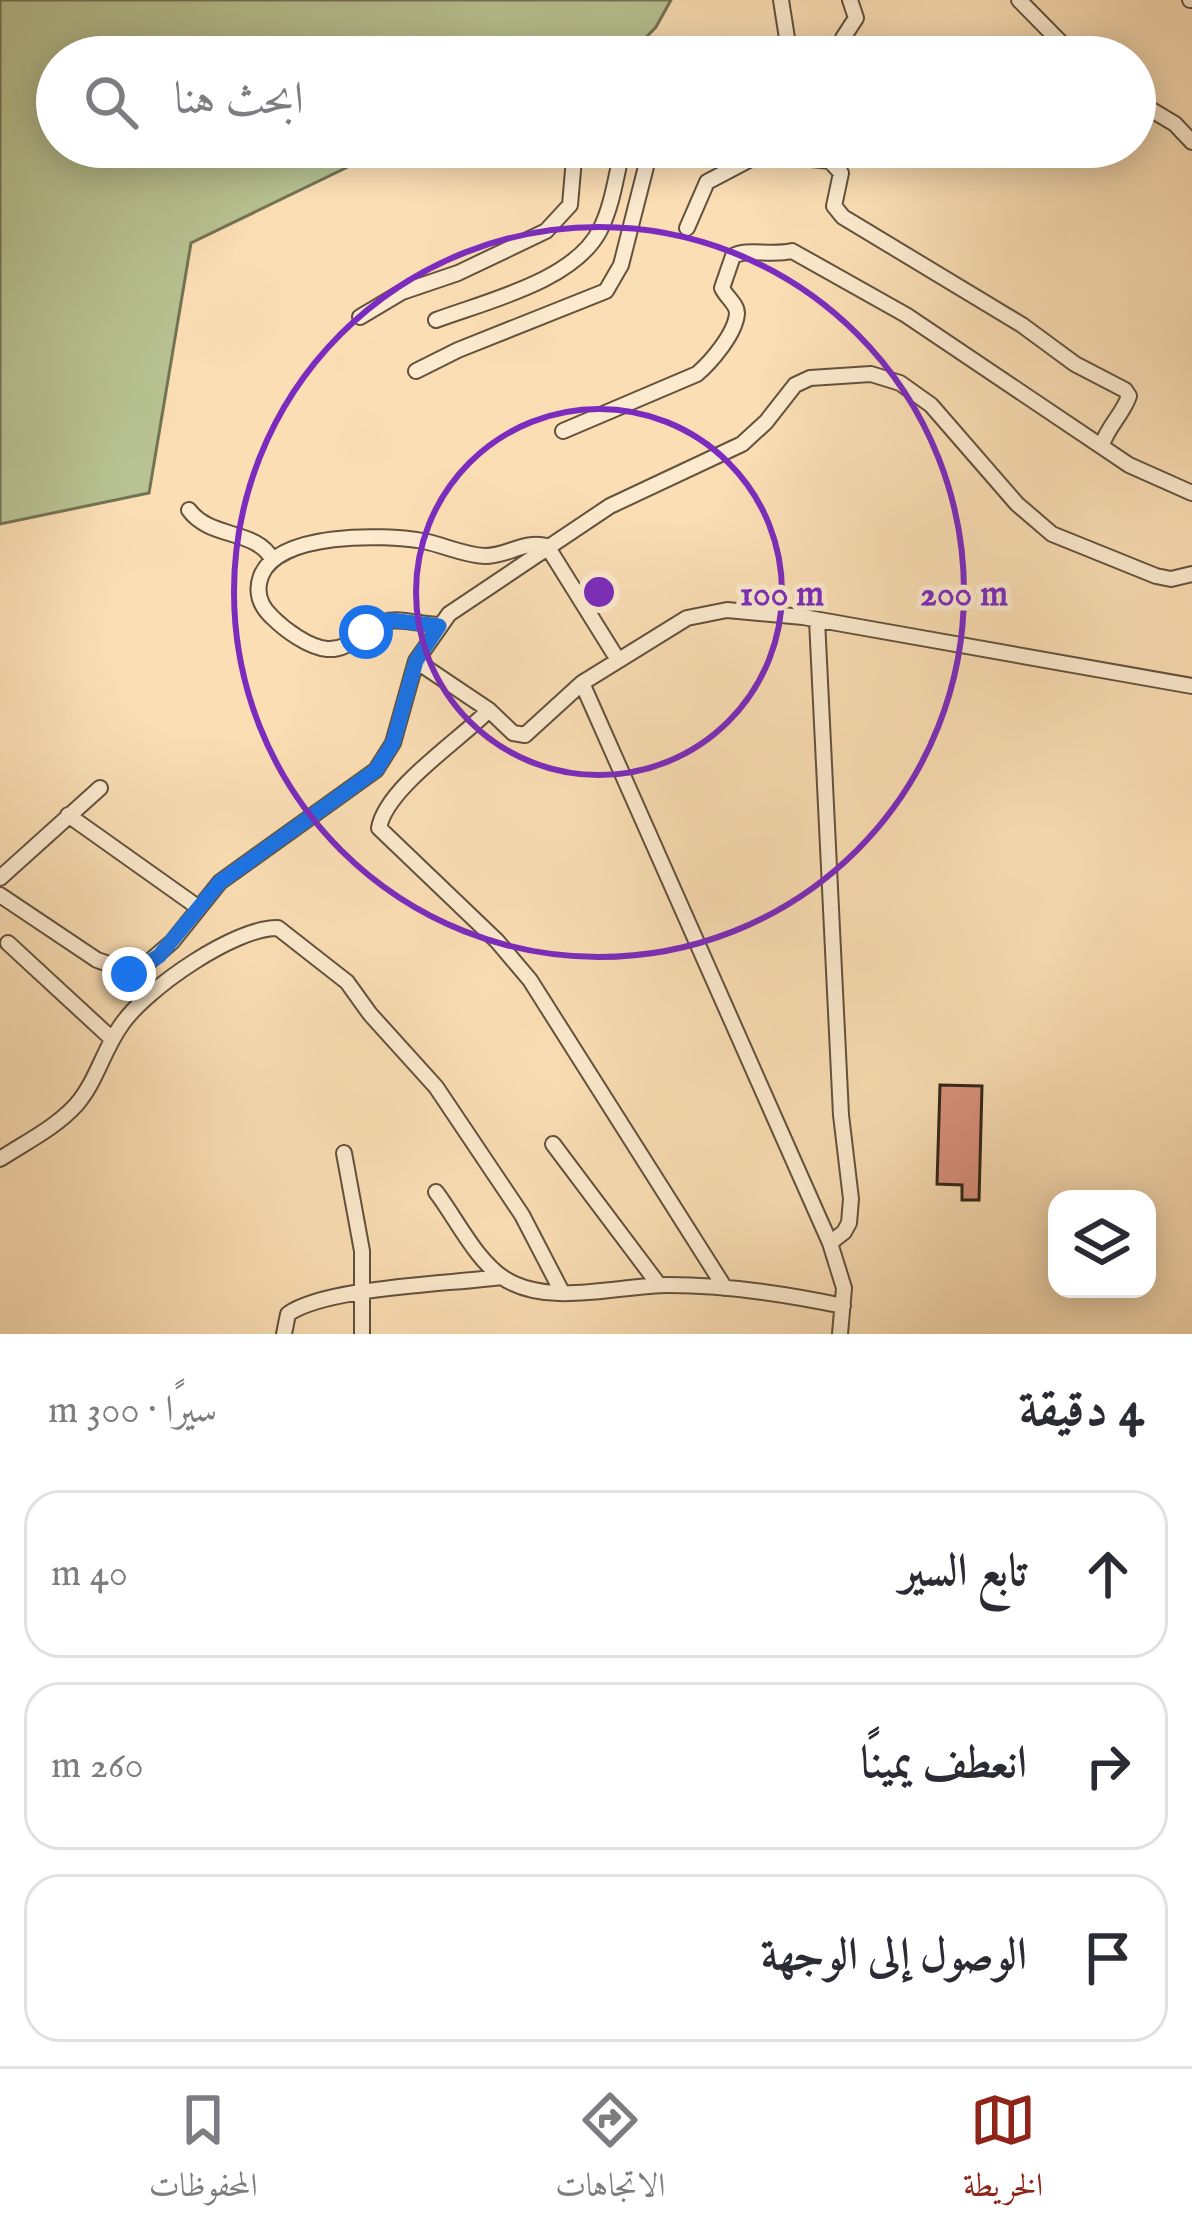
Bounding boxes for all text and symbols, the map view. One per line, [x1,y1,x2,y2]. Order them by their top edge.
search box [36,36,1156,168]
icon: search [78,69,144,135]
text: ابحث هنا [174,72,304,129]
centre of rings [578,571,620,613]
text: 100 m [740,572,824,618]
text: 200 m [920,572,1008,618]
route start [339,605,393,659]
route end [102,947,156,1001]
map controls [1048,1190,1156,1298]
button: layers [1048,1190,1156,1298]
text: 4 دقيقة [1019,1379,1144,1444]
text: سيرًا · 300 m [48,1387,217,1436]
icon: ahead [1075,1541,1141,1607]
text: تابع السير [900,1544,1027,1601]
text: 40 m [51,1550,128,1599]
icon: right [1075,1733,1141,1799]
text: انعطف يمينًا [860,1736,1027,1793]
text: 260 m [51,1742,144,1791]
icon: arrive [1075,1925,1141,1991]
text: الوصول إلى الوجهة [761,1928,1027,1985]
tab: المحفوظات [149,2087,258,2217]
tab: الاتجاهات [555,2087,665,2217]
tab: الخريطة [963,2087,1043,2217]

